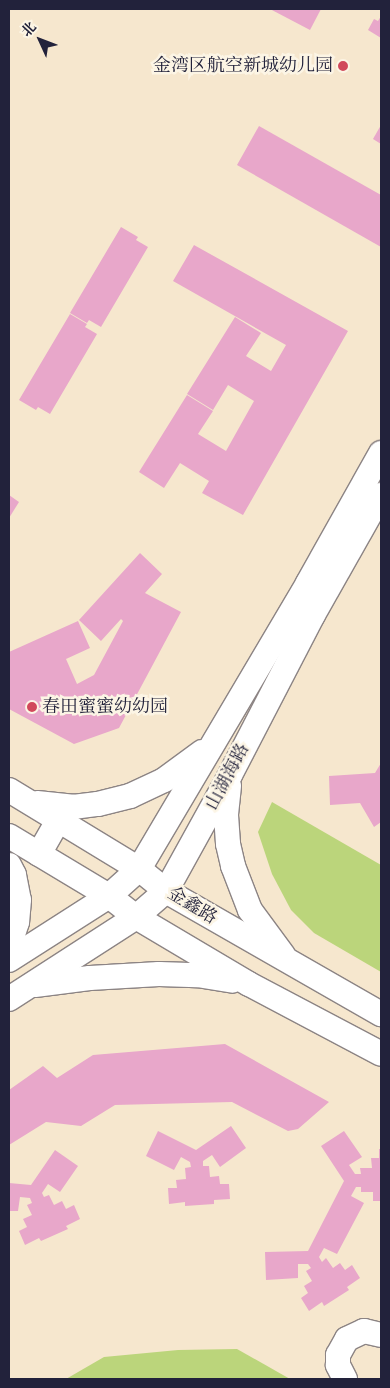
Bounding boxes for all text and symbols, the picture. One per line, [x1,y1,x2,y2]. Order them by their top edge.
north arrow [15,15,65,65]
text: 北 [18,19,40,40]
place label: 金湾区航空新城幼儿园 [153,55,333,77]
marker: 金湾区航空新城幼儿园 [337,60,349,72]
place label: 春田蜜蜜幼幼园 [42,696,168,718]
marker: 春田蜜蜜幼幼园 [26,701,38,713]
street label: 山湖海路 [202,740,254,814]
street label: 金鑫路 [163,883,221,929]

